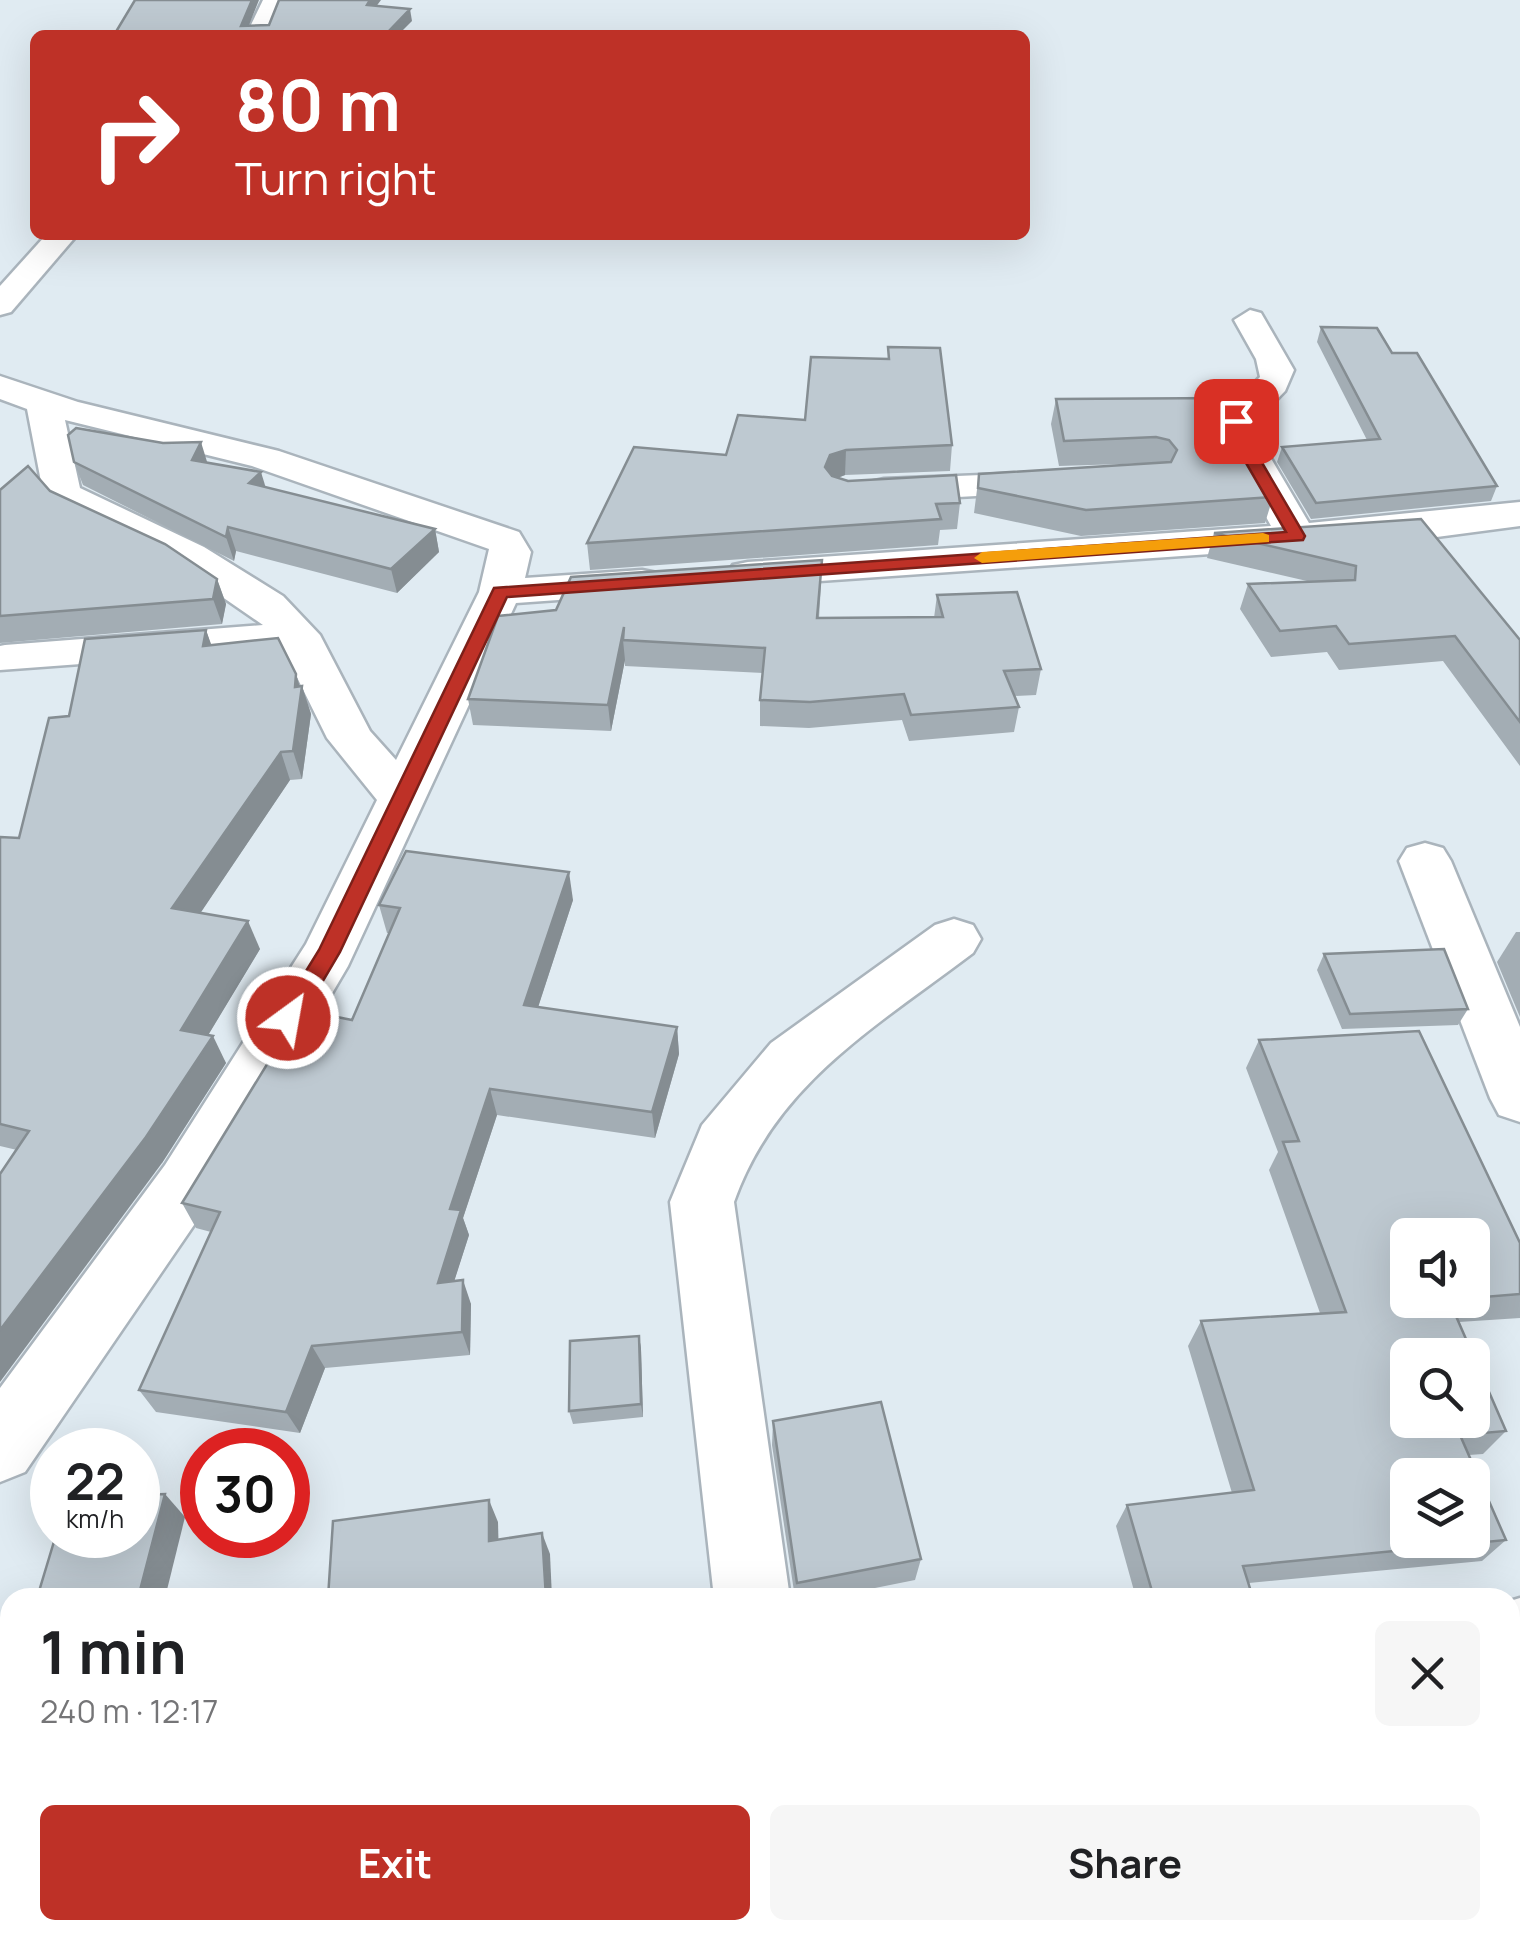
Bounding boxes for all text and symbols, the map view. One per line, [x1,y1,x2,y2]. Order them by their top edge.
text: 80 m [235,56,401,152]
icon: right [70,70,200,200]
text: Turn right [235,147,436,209]
pin [1194,379,1279,464]
icon: arrive [1209,394,1264,449]
position arrow [236,966,340,1070]
map controls [1390,1218,1490,1558]
button: sound [1390,1218,1490,1318]
button: search [1390,1338,1490,1438]
speed limit sign: 30 [180,1428,310,1558]
text: 22 [65,1447,125,1515]
button: layers [1390,1458,1490,1558]
text: km/h [66,1501,124,1536]
text: 1 min [40,1610,187,1692]
button: close [1375,1621,1480,1726]
text: 240 m · 12:17 [40,1689,218,1733]
button: Exit [40,1805,750,1920]
button: Share [770,1805,1480,1920]

